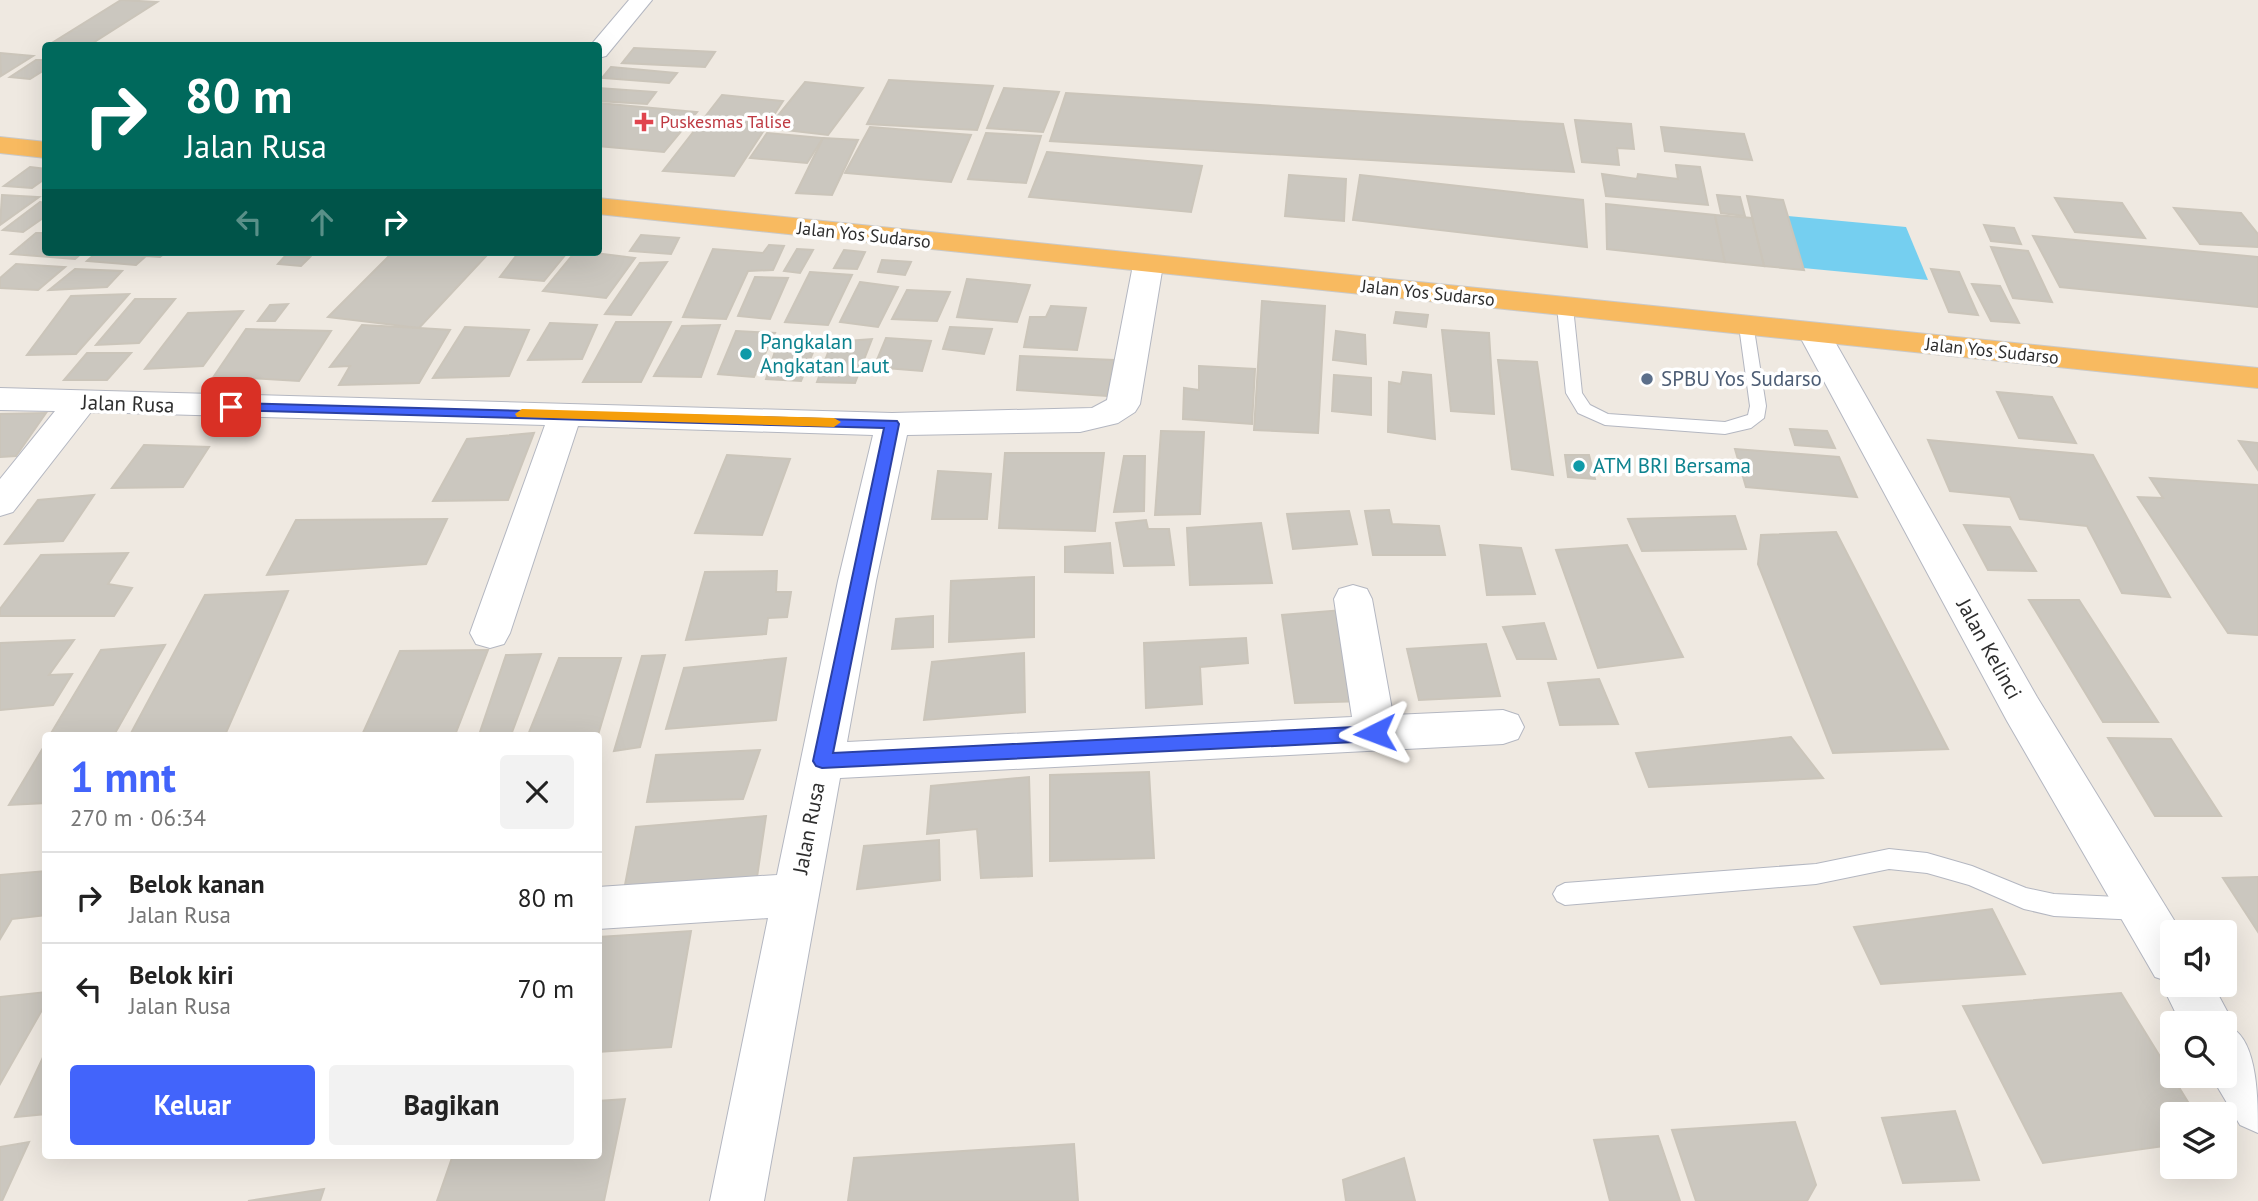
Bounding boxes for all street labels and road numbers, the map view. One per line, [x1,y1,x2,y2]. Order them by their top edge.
street label: Jalan Yos Sudarso [795,216,932,253]
street label: Jalan Yos Sudarso [1359,274,1496,311]
street label: Jalan Yos Sudarso [1923,332,2060,369]
street label: Jalan Rusa [80,388,175,419]
street label: Jalan Kelinci [1950,593,2028,704]
street label: Jalan Rusa [786,780,831,877]

